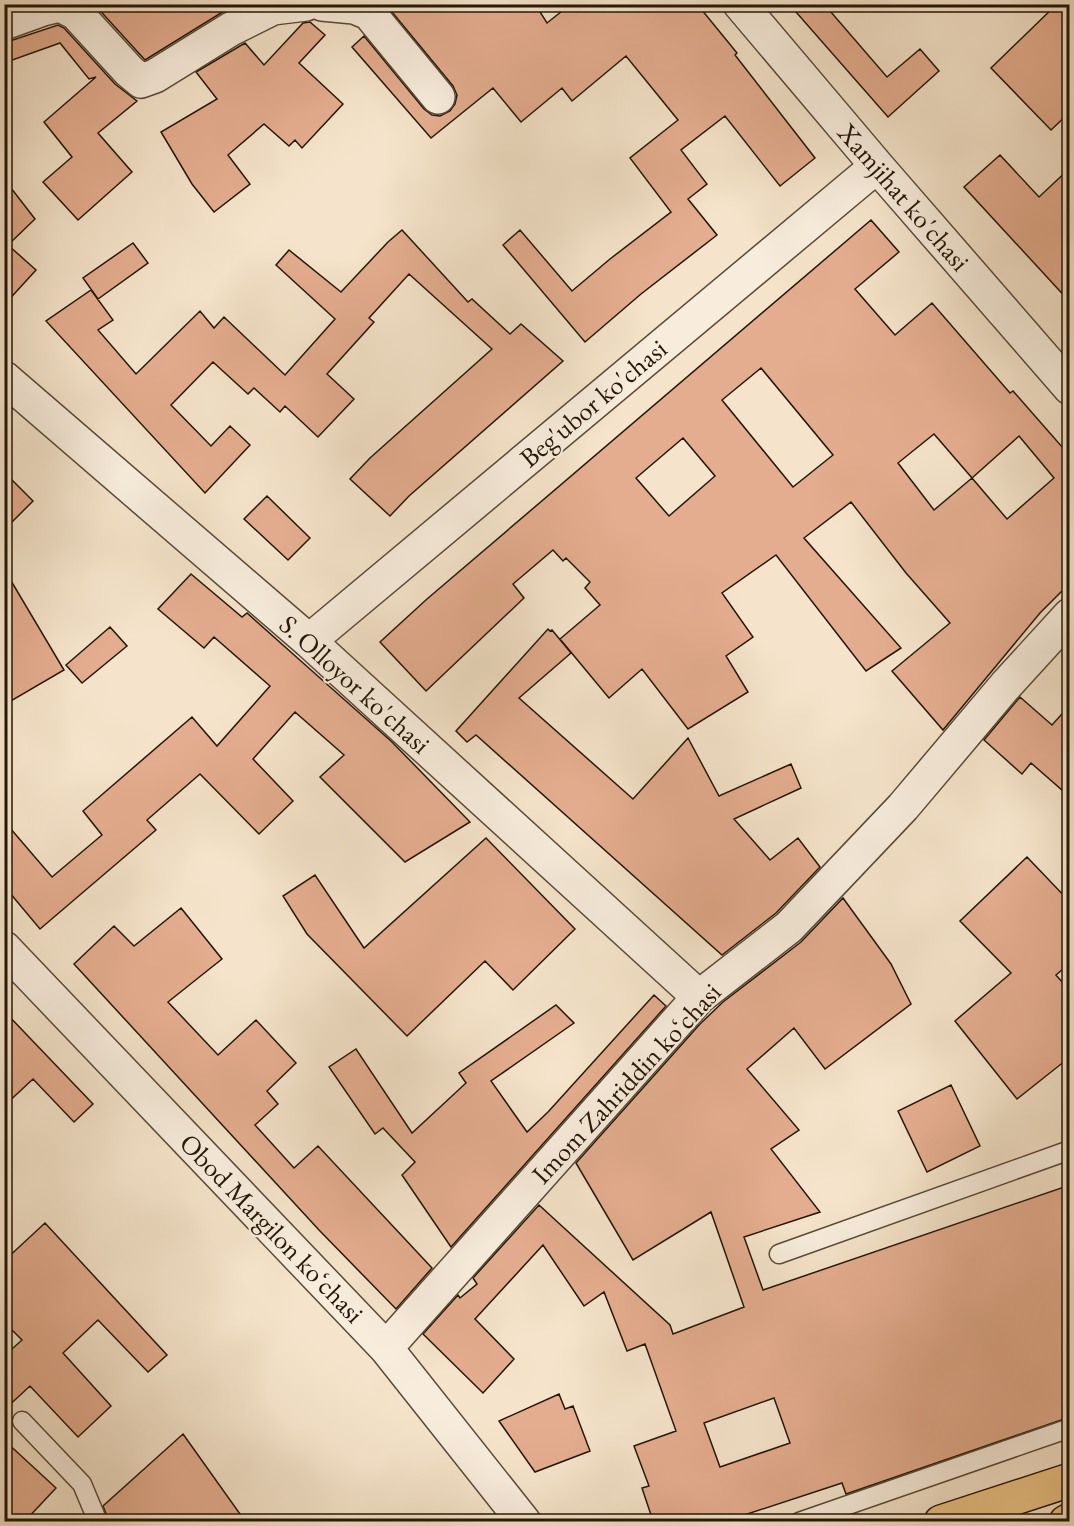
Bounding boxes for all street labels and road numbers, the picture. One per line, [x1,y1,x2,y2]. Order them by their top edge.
street label: Xamjihat ko'chasi [830,115,978,278]
street label: Beg'ubor ko'chasi [512,331,674,475]
street label: S. Olloyor ko'chasi [272,607,438,761]
street label: Imom Zahriddin koʻchasi [524,975,729,1191]
street label: Obod Margilon koʻchasi [172,1126,372,1331]

